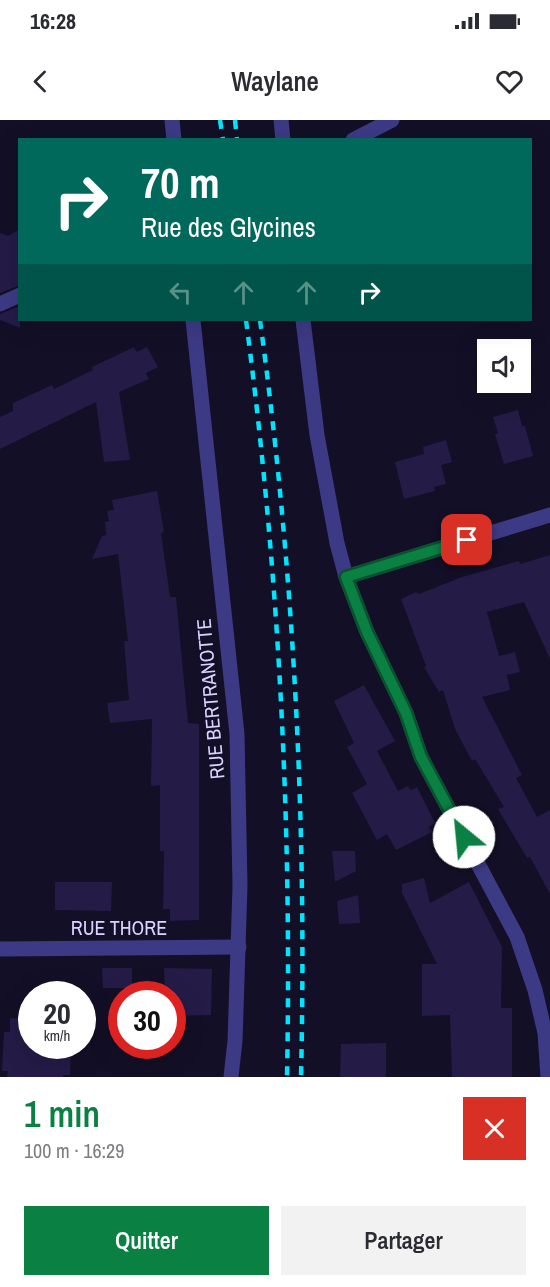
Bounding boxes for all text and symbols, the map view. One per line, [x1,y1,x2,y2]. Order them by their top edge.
text: 16:28 [30,6,76,36]
text: Waylane [231,63,319,99]
icon: back [24,65,57,98]
icon: heart [493,65,526,98]
text: 70 m [141,155,220,211]
icon: right [42,162,120,240]
text: Rue des Glycines [141,209,316,245]
icon: left [164,276,197,309]
icon: ahead [227,276,260,309]
icon: ahead [290,276,323,309]
icon: right [353,276,386,309]
map controls [477,339,531,393]
button: sound [477,339,531,393]
pin [441,514,492,565]
icon: arrive [450,523,483,556]
street label: RUE BERTRANOTTE [190,618,230,780]
position arrow [432,805,496,869]
street label: RUE THORE [71,914,167,941]
speed limit sign: 30 [108,981,186,1059]
text: 20 [43,993,71,1033]
text: km/h [44,1025,70,1046]
text: 1 min [24,1090,100,1138]
button: close [463,1097,526,1160]
text: 100 m · 16:29 [24,1137,124,1164]
button: Quitter [24,1206,269,1275]
button: Partager [281,1206,526,1275]

